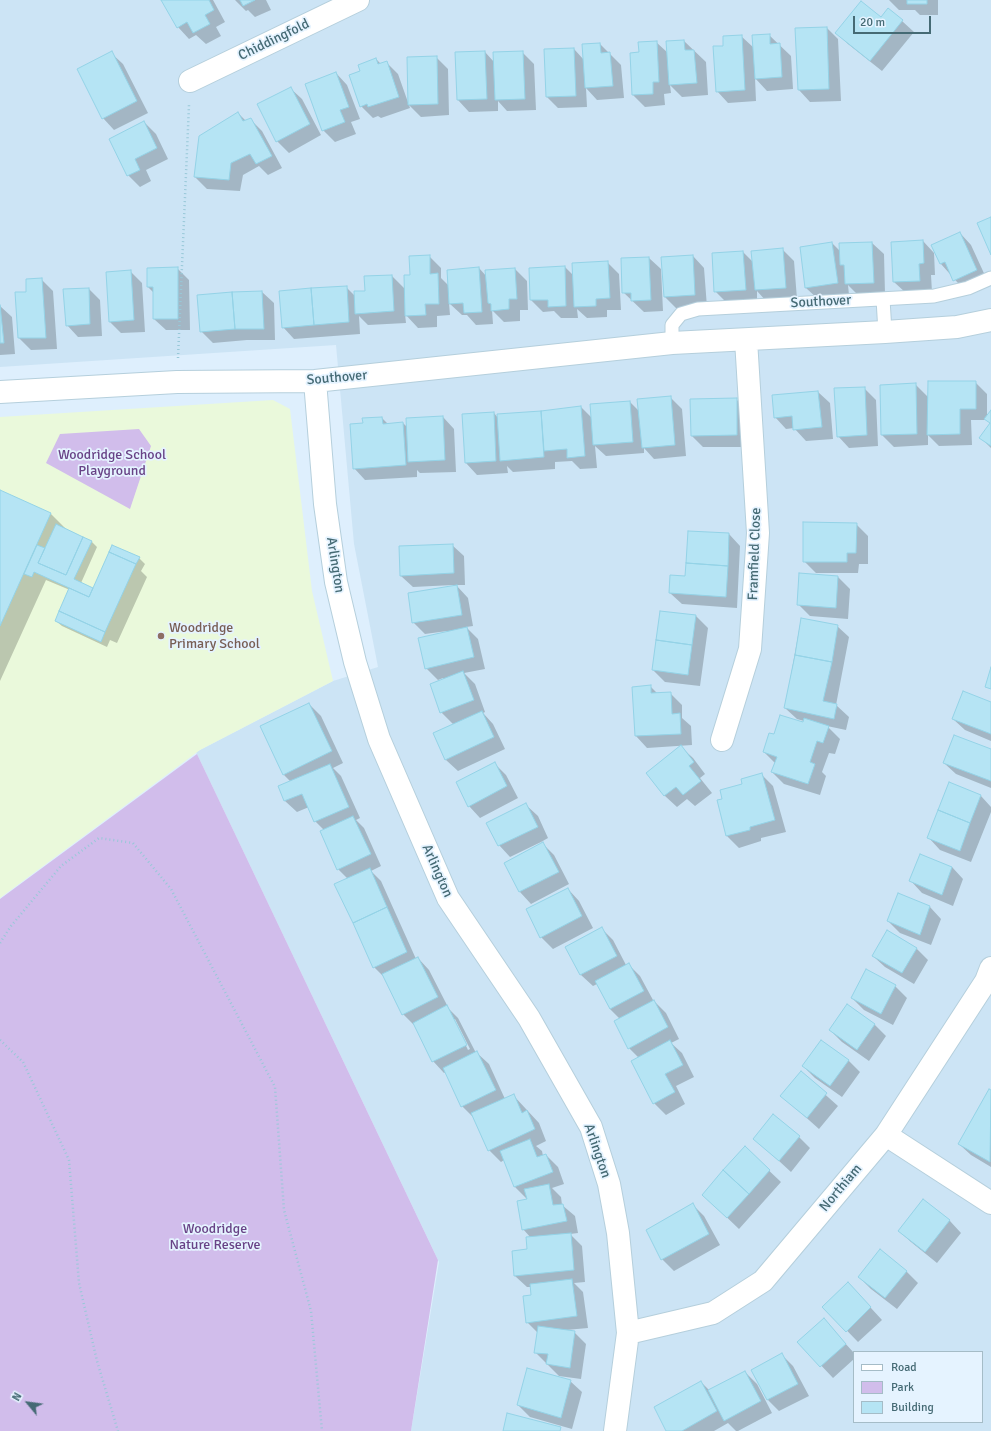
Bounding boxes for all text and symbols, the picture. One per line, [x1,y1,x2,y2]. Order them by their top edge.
scale bar [855,8,933,34]
text: 20 m [860,15,885,30]
street label: Chiddingfold [236,16,312,64]
street label: Southover [790,292,852,312]
street label: Southover [306,367,368,389]
park label: Woodridge School Playground [58,447,166,480]
street label: Framfield Close [745,507,765,601]
street label: Arlington [322,536,348,594]
place label: Woodridge Primary School [169,620,260,652]
marker: Woodridge Primary School [156,631,166,641]
street label: Arlington [418,842,456,900]
street label: Arlington [580,1122,614,1180]
street label: Northiam [816,1161,866,1215]
park label: Woodridge Nature Reserve [169,1221,261,1254]
legend [853,1351,983,1423]
text: Road [891,1360,917,1375]
text: Park [891,1380,914,1395]
north arrow [8,1383,48,1423]
text: N [10,1390,25,1403]
text: Building [891,1400,934,1415]

